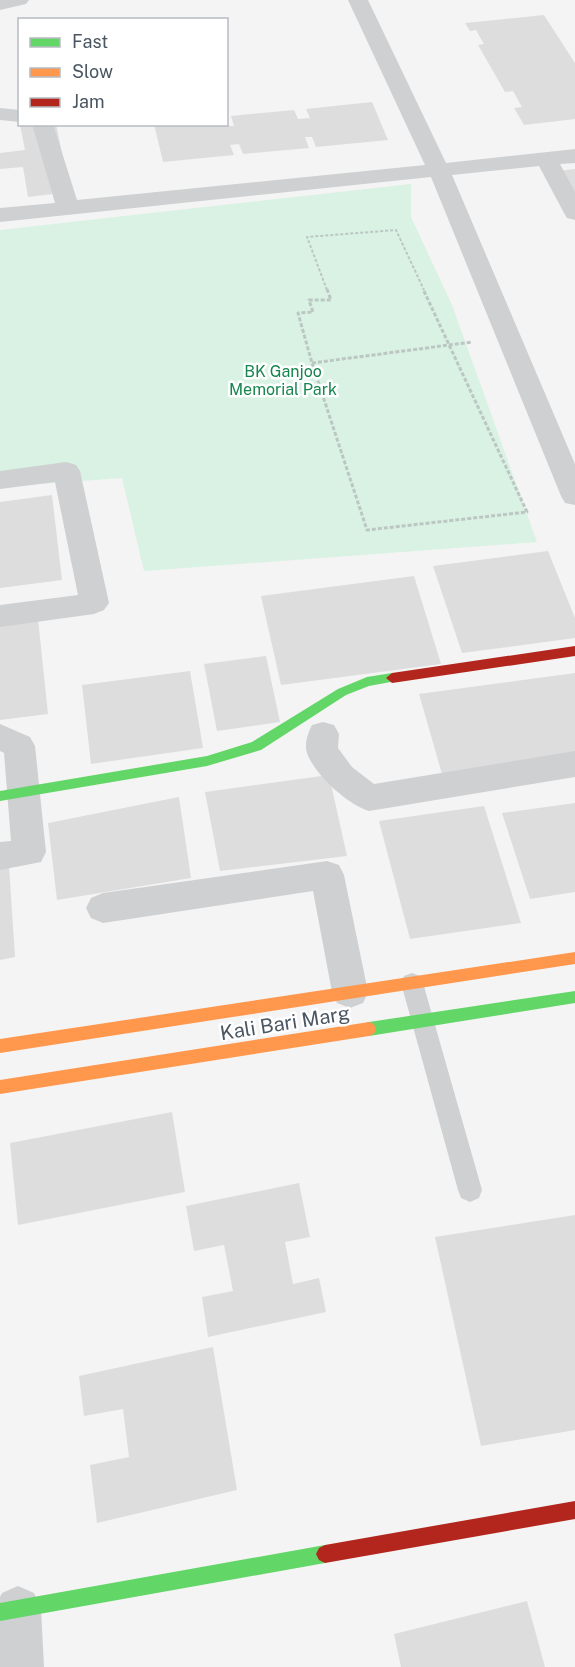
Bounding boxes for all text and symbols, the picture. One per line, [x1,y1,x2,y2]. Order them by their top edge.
legend [18,18,228,126]
text: Fast [72,31,108,52]
text: Slow [72,61,113,82]
text: Jam [72,91,105,112]
park label: BK Ganjoo Memorial Park [229,362,337,399]
street label: Kali Bari Marg [218,1001,352,1045]

